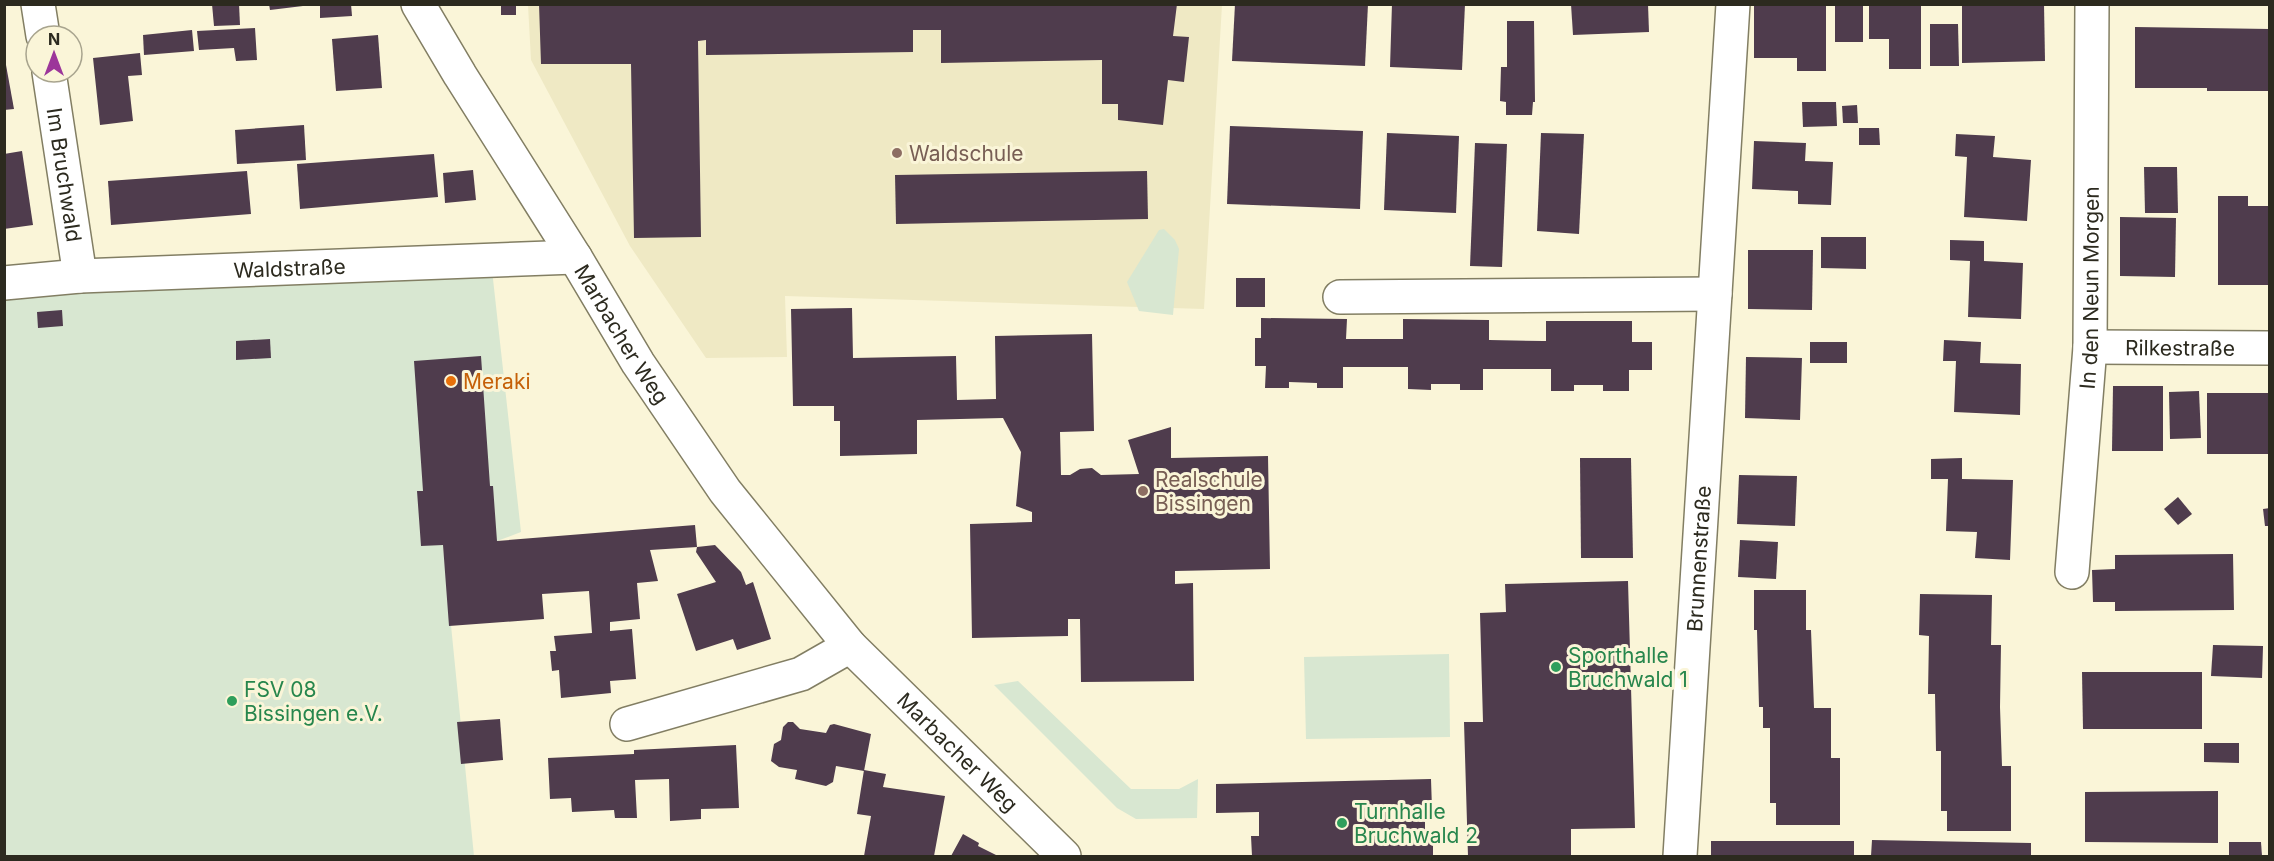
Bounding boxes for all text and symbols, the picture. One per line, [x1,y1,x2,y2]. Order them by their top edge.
north arrow [24,24,84,84]
text: N [48,29,60,49]
street label: Im Bruchwald [42,106,87,244]
place label: Waldschule [909,141,1024,166]
marker: Waldschule [890,146,904,160]
street label: In den Neun Morgen [2074,186,2103,390]
street label: Waldstraße [233,253,346,283]
street label: Marbacher Weg [570,260,674,408]
street label: Rilkestraße [2125,335,2235,360]
place label: Meraki [463,369,531,394]
marker: Meraki [444,374,458,388]
place label: Realschule Bissingen [1155,467,1263,516]
marker: Realschule Bissingen [1136,484,1150,498]
street label: Brunnenstraße [1681,485,1716,632]
place label: Sporthalle Bruchwald 1 [1568,643,1688,692]
marker: Sporthalle Bruchwald 1 [1549,660,1563,674]
place label: FSV 08 Bissingen e.V. [244,677,383,726]
street label: Marbacher Weg [892,687,1023,816]
marker: FSV 08 Bissingen e.V. [225,694,239,708]
place label: Turnhalle Bruchwald 2 [1354,799,1478,848]
marker: Turnhalle Bruchwald 2 [1335,816,1349,830]

